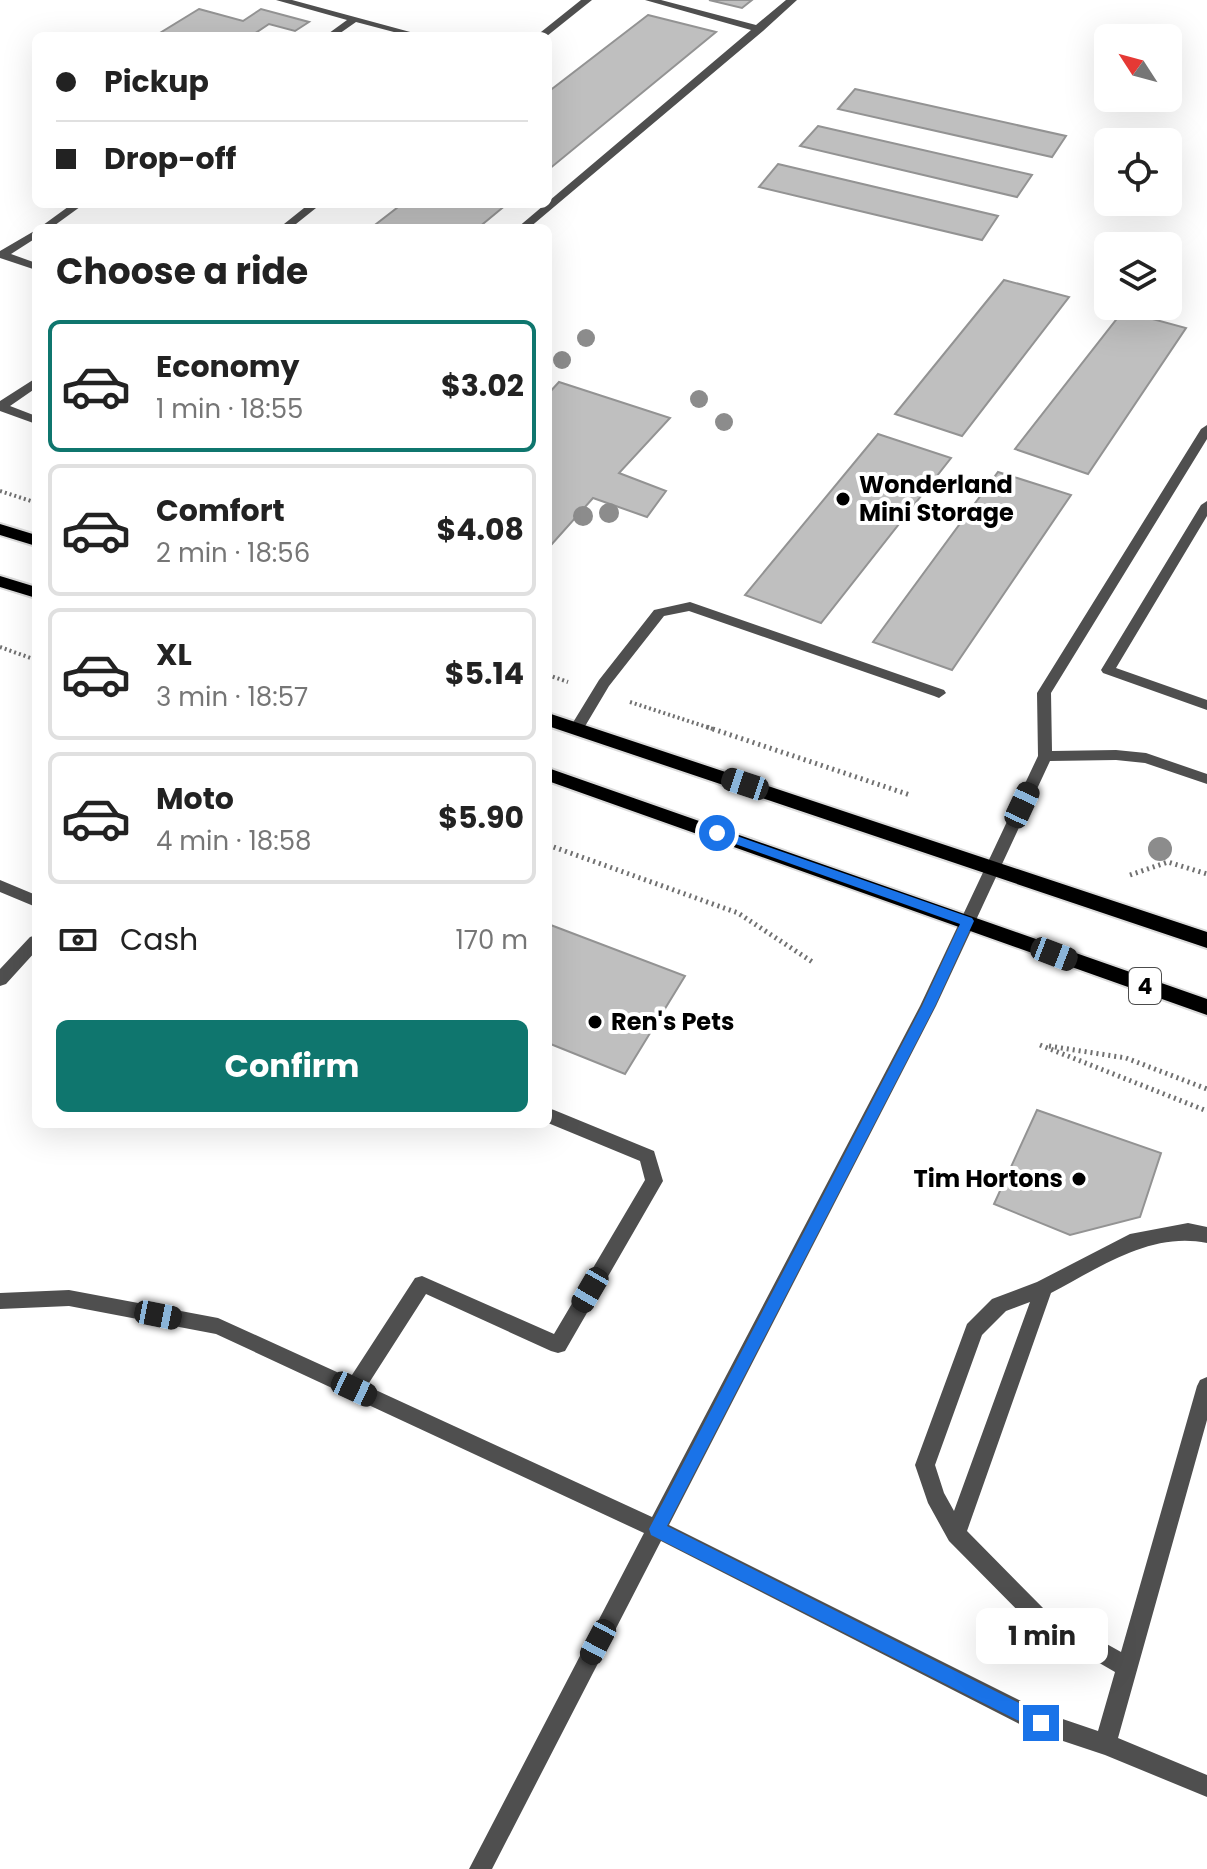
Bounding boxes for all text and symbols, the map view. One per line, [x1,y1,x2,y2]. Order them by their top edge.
north arrow [1094,24,1182,112]
map controls [1094,24,1182,320]
text: Pickup [104,60,209,103]
button: locate [1094,128,1182,216]
text: Drop-off [104,137,236,180]
button: layers [1094,232,1182,320]
text: Choose a ride [56,246,308,297]
text: Economy [156,345,300,388]
icon: car [60,350,132,422]
text: $3.02 [441,364,524,407]
text: 1 min · 18:55 [156,391,303,427]
place label: Wonderland Mini Storage [859,468,1014,529]
text: Comfort [156,489,285,532]
marker: Wonderland Mini Storage [834,490,852,508]
icon: car [60,494,132,566]
text: $4.08 [436,508,524,551]
text: 2 min · 18:56 [156,535,310,571]
text: XL [156,633,192,676]
icon: car [60,638,132,710]
text: $5.14 [445,652,524,695]
text: 3 min · 18:57 [156,679,308,715]
car [718,765,772,803]
text: Moto [156,777,234,820]
car [1001,778,1043,832]
icon: car [60,782,132,854]
text: $5.90 [438,796,524,839]
route start [699,815,735,851]
text: 4 min · 18:58 [156,823,312,859]
icon: cash [56,918,100,962]
text: Cash [120,918,198,961]
text: 170 m [455,922,528,958]
car [1027,934,1081,974]
road number: 4 [1129,968,1161,1004]
place label: Ren's Pets [611,1005,734,1038]
marker: Ren's Pets [586,1013,604,1031]
button: Confirm [56,1020,528,1112]
place label: Tim Hortons [914,1162,1063,1195]
marker: Tim Hortons [1070,1170,1088,1188]
car [568,1263,612,1317]
car [132,1299,184,1331]
car [327,1368,381,1410]
callout: 1 min [975,1607,1107,1663]
car [576,1615,620,1669]
text: 1 min [1008,1618,1076,1654]
route end [1023,1705,1059,1741]

